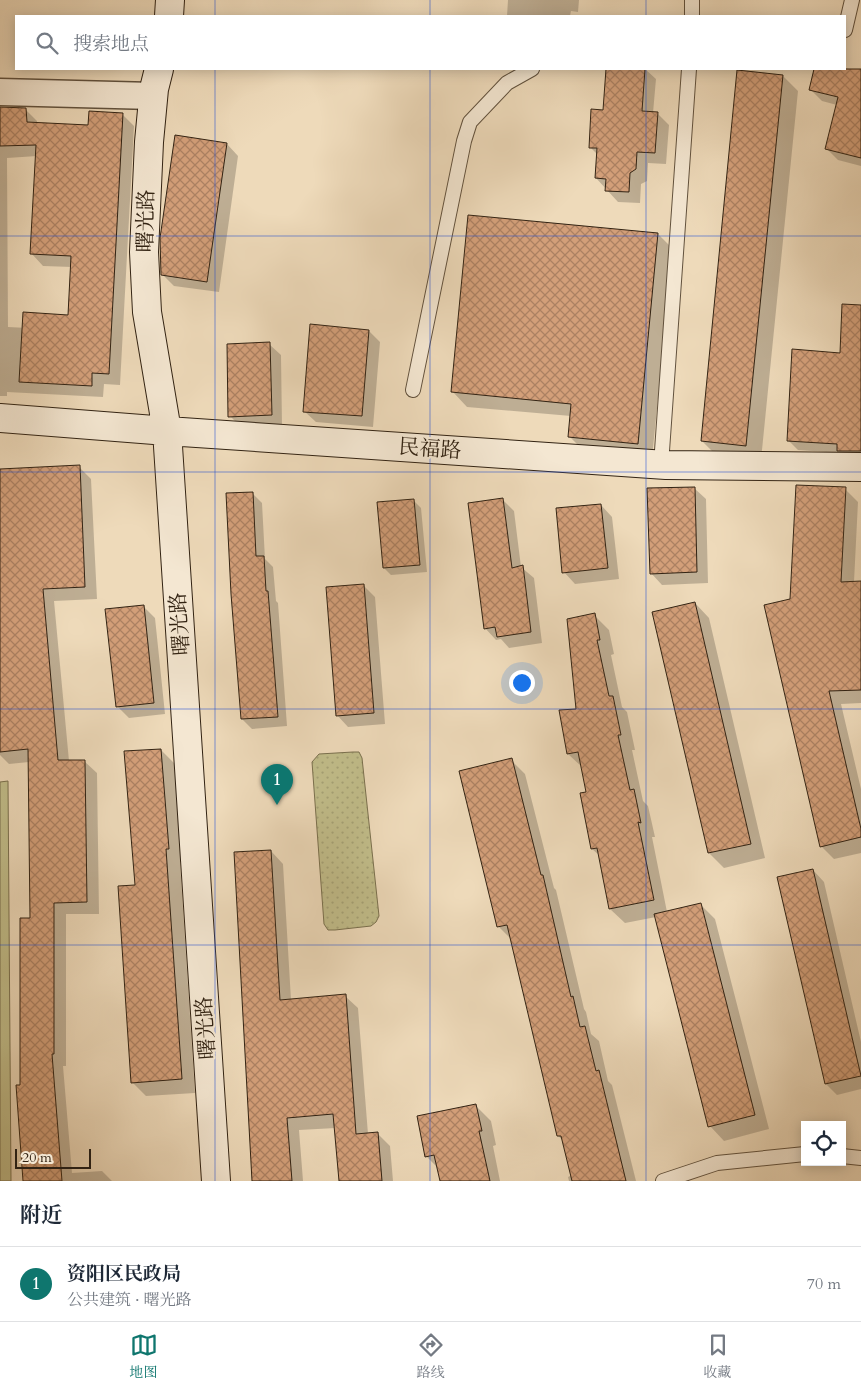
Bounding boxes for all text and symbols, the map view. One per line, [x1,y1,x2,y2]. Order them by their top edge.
search box [15,15,846,70]
icon: search [33,29,61,57]
text: 搜索地点 [73,31,149,57]
street label: 曙光路 [131,189,161,253]
street label: 民福路 [398,432,462,466]
street label: 曙光路 [163,592,197,656]
your location [509,670,535,696]
pin: 1 [261,764,293,805]
street label: 曙光路 [189,996,223,1060]
map controls [801,1121,846,1166]
button: locate [801,1121,846,1166]
scale bar [15,1146,91,1169]
text: 20 m [22,1148,52,1167]
text: 附近 [20,1201,62,1230]
text: 资阳区民政局 [67,1261,181,1287]
text: 1 [32,1273,40,1295]
text: 70 m [807,1273,841,1295]
text: 公共建筑 · 曙光路 [67,1289,192,1311]
tab: 地图 [130,1331,158,1382]
tab: 路线 [417,1331,445,1382]
tab: 收藏 [704,1331,732,1382]

